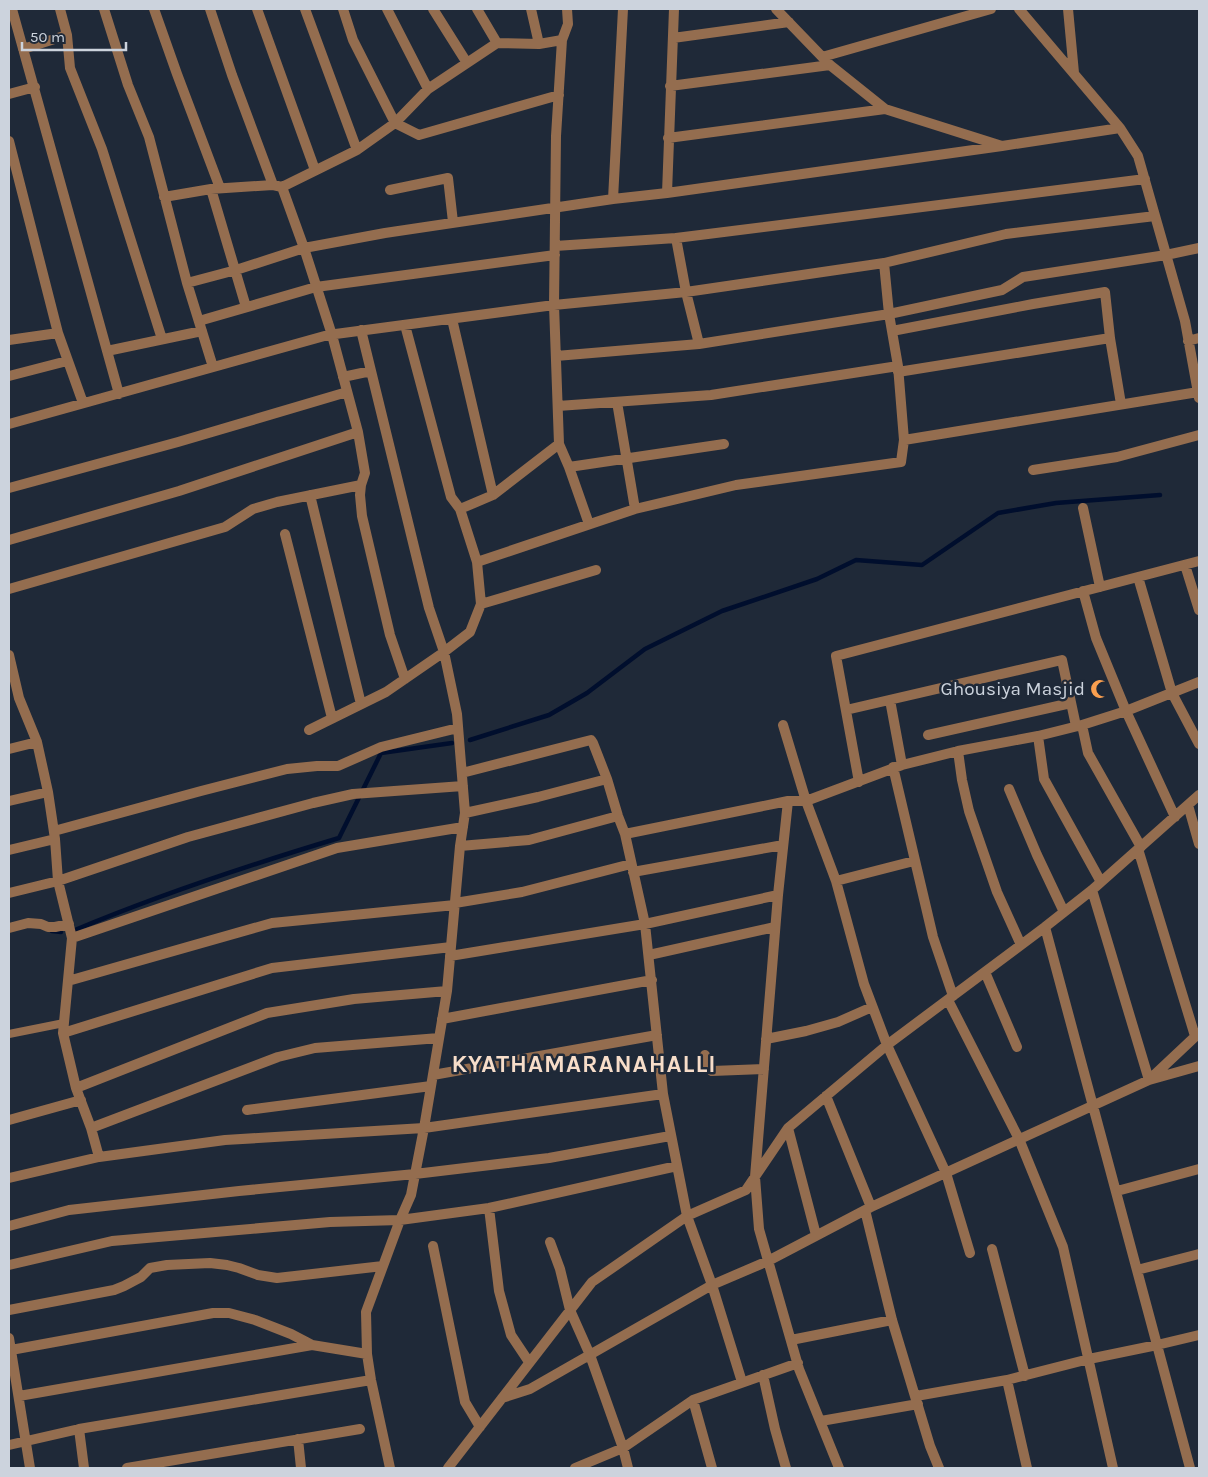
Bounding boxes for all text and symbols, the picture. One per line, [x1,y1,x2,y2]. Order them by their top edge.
scale bar [22,20,126,52]
text: 50 m [30,28,65,46]
place label: Ghousiya Masjid [941,678,1085,700]
mosque icon: Ghousiya Masjid [1089,678,1111,700]
district label: KYATHAMARANAHALLI [451,1050,717,1078]

